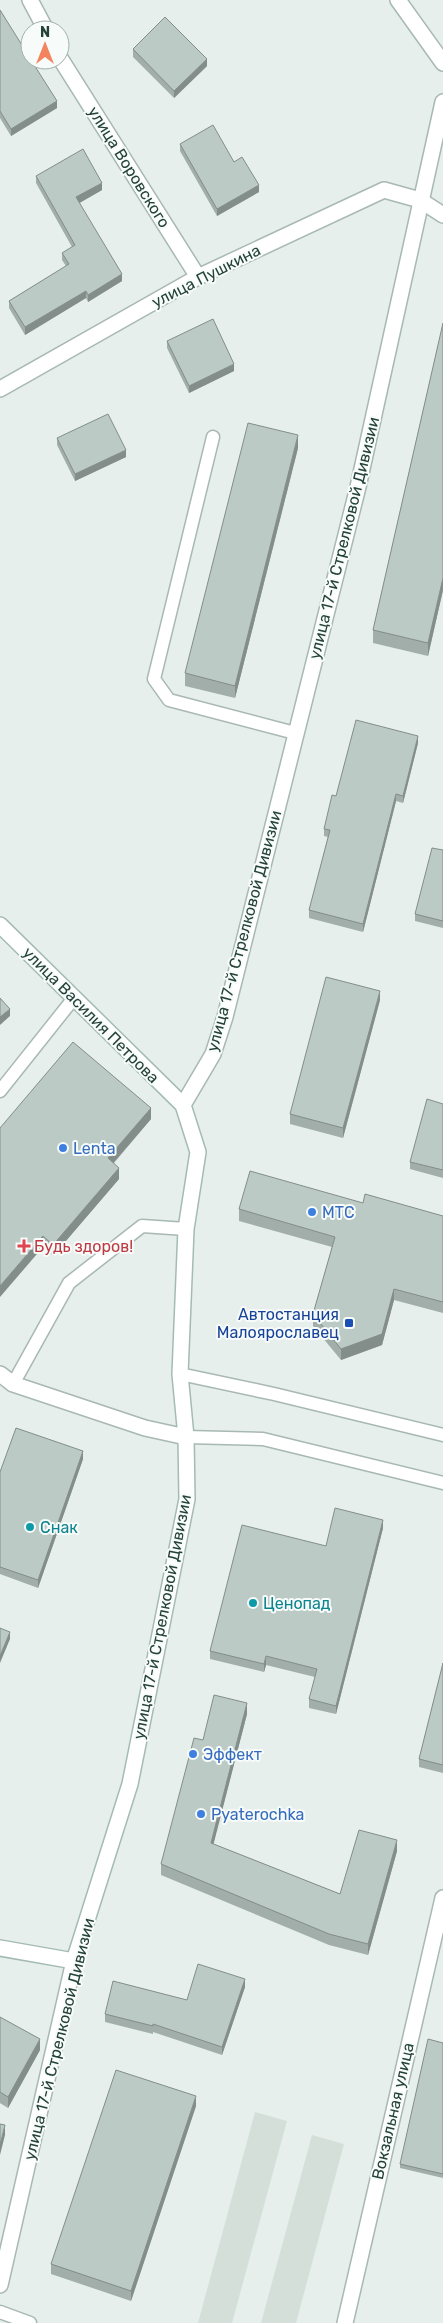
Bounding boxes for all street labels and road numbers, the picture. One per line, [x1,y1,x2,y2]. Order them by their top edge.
street label: улица Воровского [84,103,174,231]
street label: улица Пушкина [148,240,264,312]
street label: улица 17-й Стрелковой Дивизии [305,415,383,661]
street label: улица 17-й Стрелковой Дивизии [203,808,285,1054]
street label: улица Василия Петрова [19,943,163,1087]
street label: улица 17-й Стрелковой Дивизии [129,1493,195,1741]
street label: улица 17-й Стрелковой Дивизии [20,1916,98,2162]
street label: Вокзальная улица [368,2041,418,2181]

